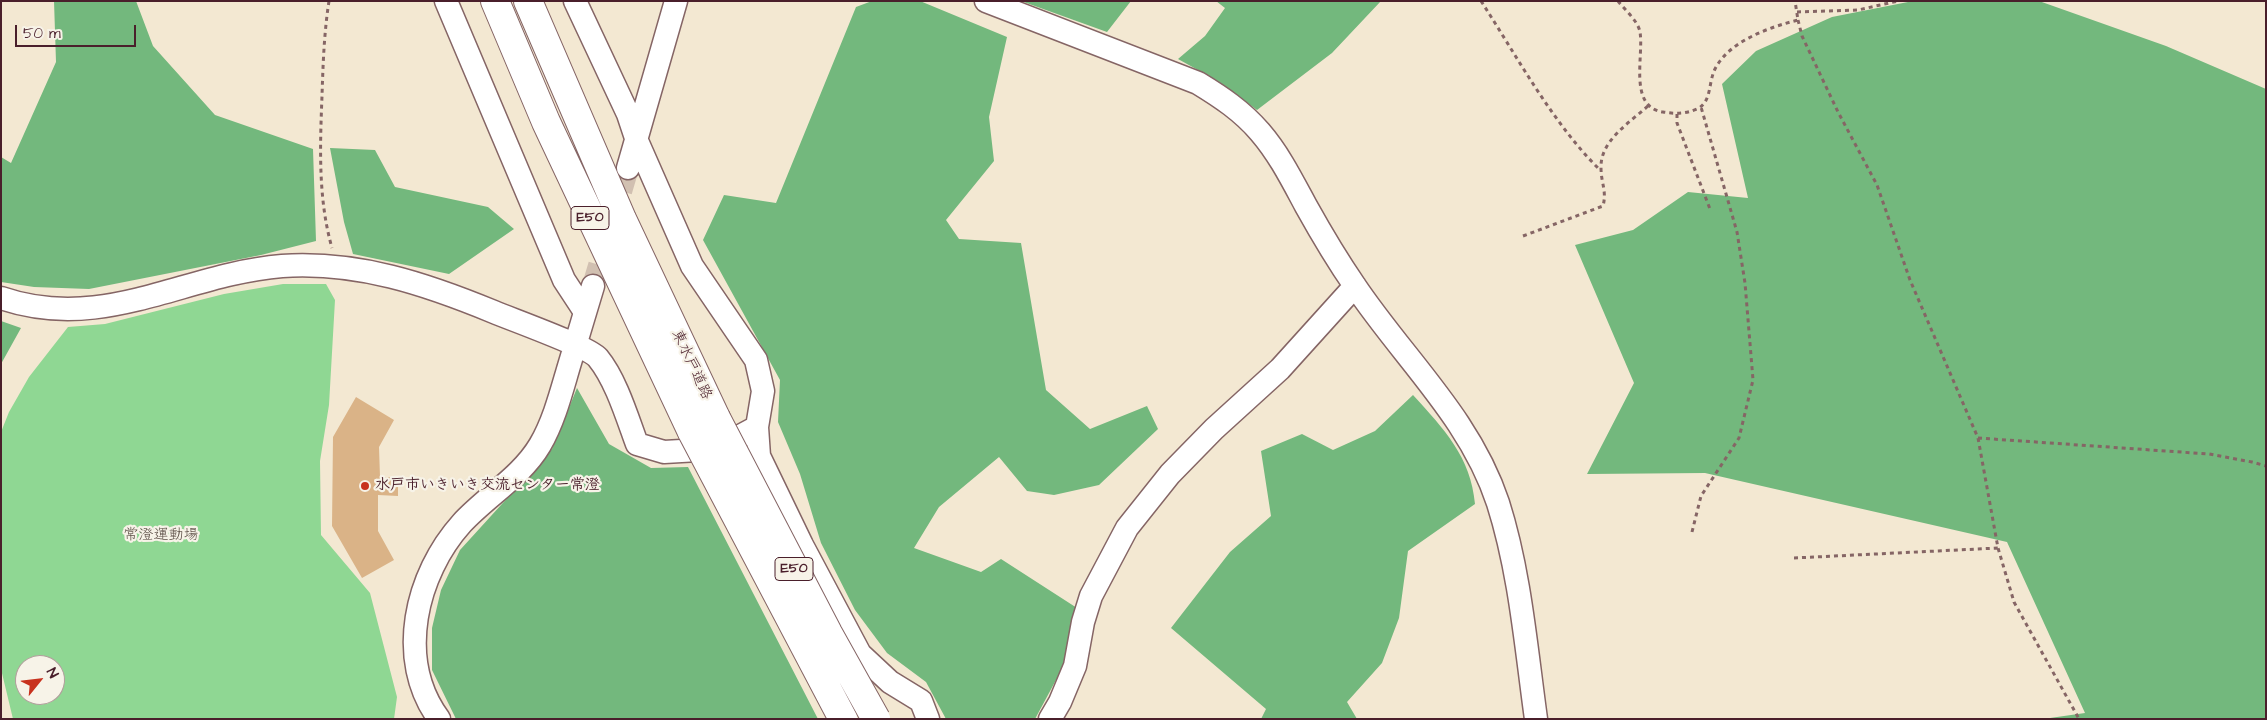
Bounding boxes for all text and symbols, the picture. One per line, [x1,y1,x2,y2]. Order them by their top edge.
scale bar [18,15,139,47]
text: 50 m [23,23,61,44]
road number: E50 [571,207,609,230]
street label: 東水戸道路 [667,327,715,403]
place label: 水戸市いきいき交流センター常澄 [375,477,600,495]
marker: 水戸市いきいき交流センター常澄 [359,480,371,492]
park label: 常澄運動場 [124,527,198,545]
road number: E50 [775,558,813,580]
north arrow [15,655,65,705]
text: N [41,665,63,682]

